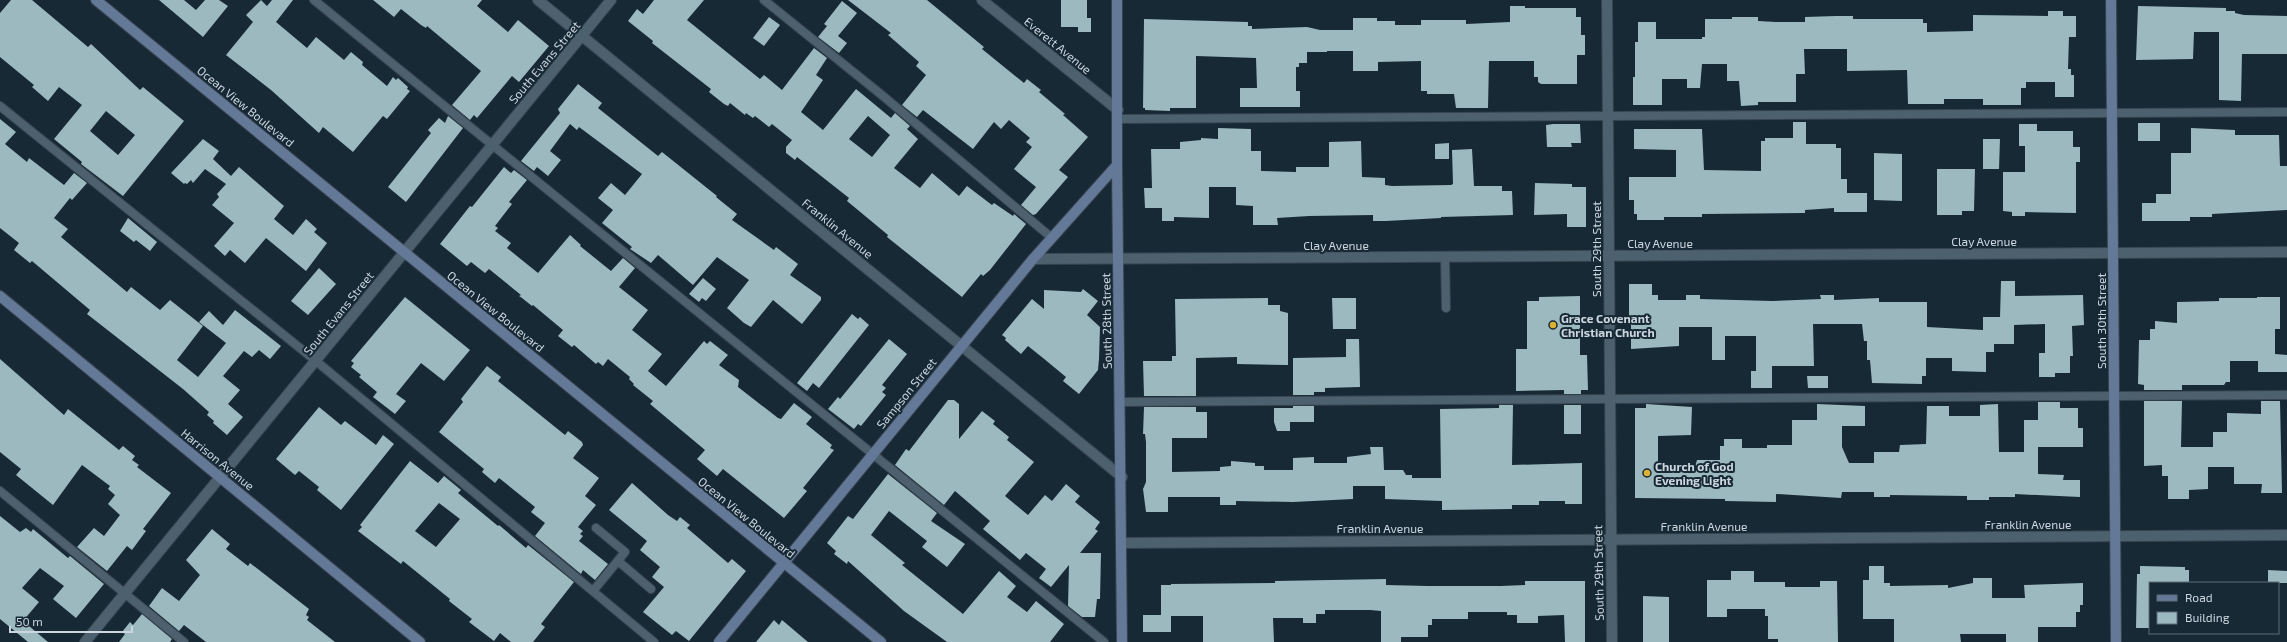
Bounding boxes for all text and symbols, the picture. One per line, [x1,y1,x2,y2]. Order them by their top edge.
street label: Everett Avenue [1022,14,1094,76]
street label: South Evans Street [505,18,583,106]
street label: Ocean View Boulevard [195,63,297,149]
street label: Franklin Avenue [800,195,876,261]
street label: South 29th Street [1589,201,1603,297]
street label: Clay Avenue [1951,234,2017,248]
street label: Clay Avenue [1627,236,1693,250]
street label: Clay Avenue [1303,238,1369,252]
street label: South Evans Street [300,268,376,358]
street label: Ocean View Boulevard [445,268,547,354]
street label: South 28th Street [1098,272,1114,369]
street label: South 30th Street [2094,273,2108,369]
place label: Grace Covenant Christian Church [1561,311,1655,339]
marker: Grace Covenant Christian Church [1548,320,1558,330]
street label: Sampson Street [873,355,939,431]
street label: Harrison Avenue [179,425,257,493]
place label: Church of God Evening Light [1655,459,1734,487]
marker: Church of God Evening Light [1642,468,1652,478]
street label: Ocean View Boulevard [696,474,798,560]
street label: Franklin Avenue [1985,517,2071,531]
street label: Franklin Avenue [1661,519,1747,533]
street label: Franklin Avenue [1337,521,1423,535]
street label: South 29th Street [1590,525,1606,621]
legend [2149,582,2279,634]
text: Road [2185,590,2213,604]
scale bar [10,608,132,634]
text: Building [2185,610,2230,624]
text: 50 m [16,614,43,628]

